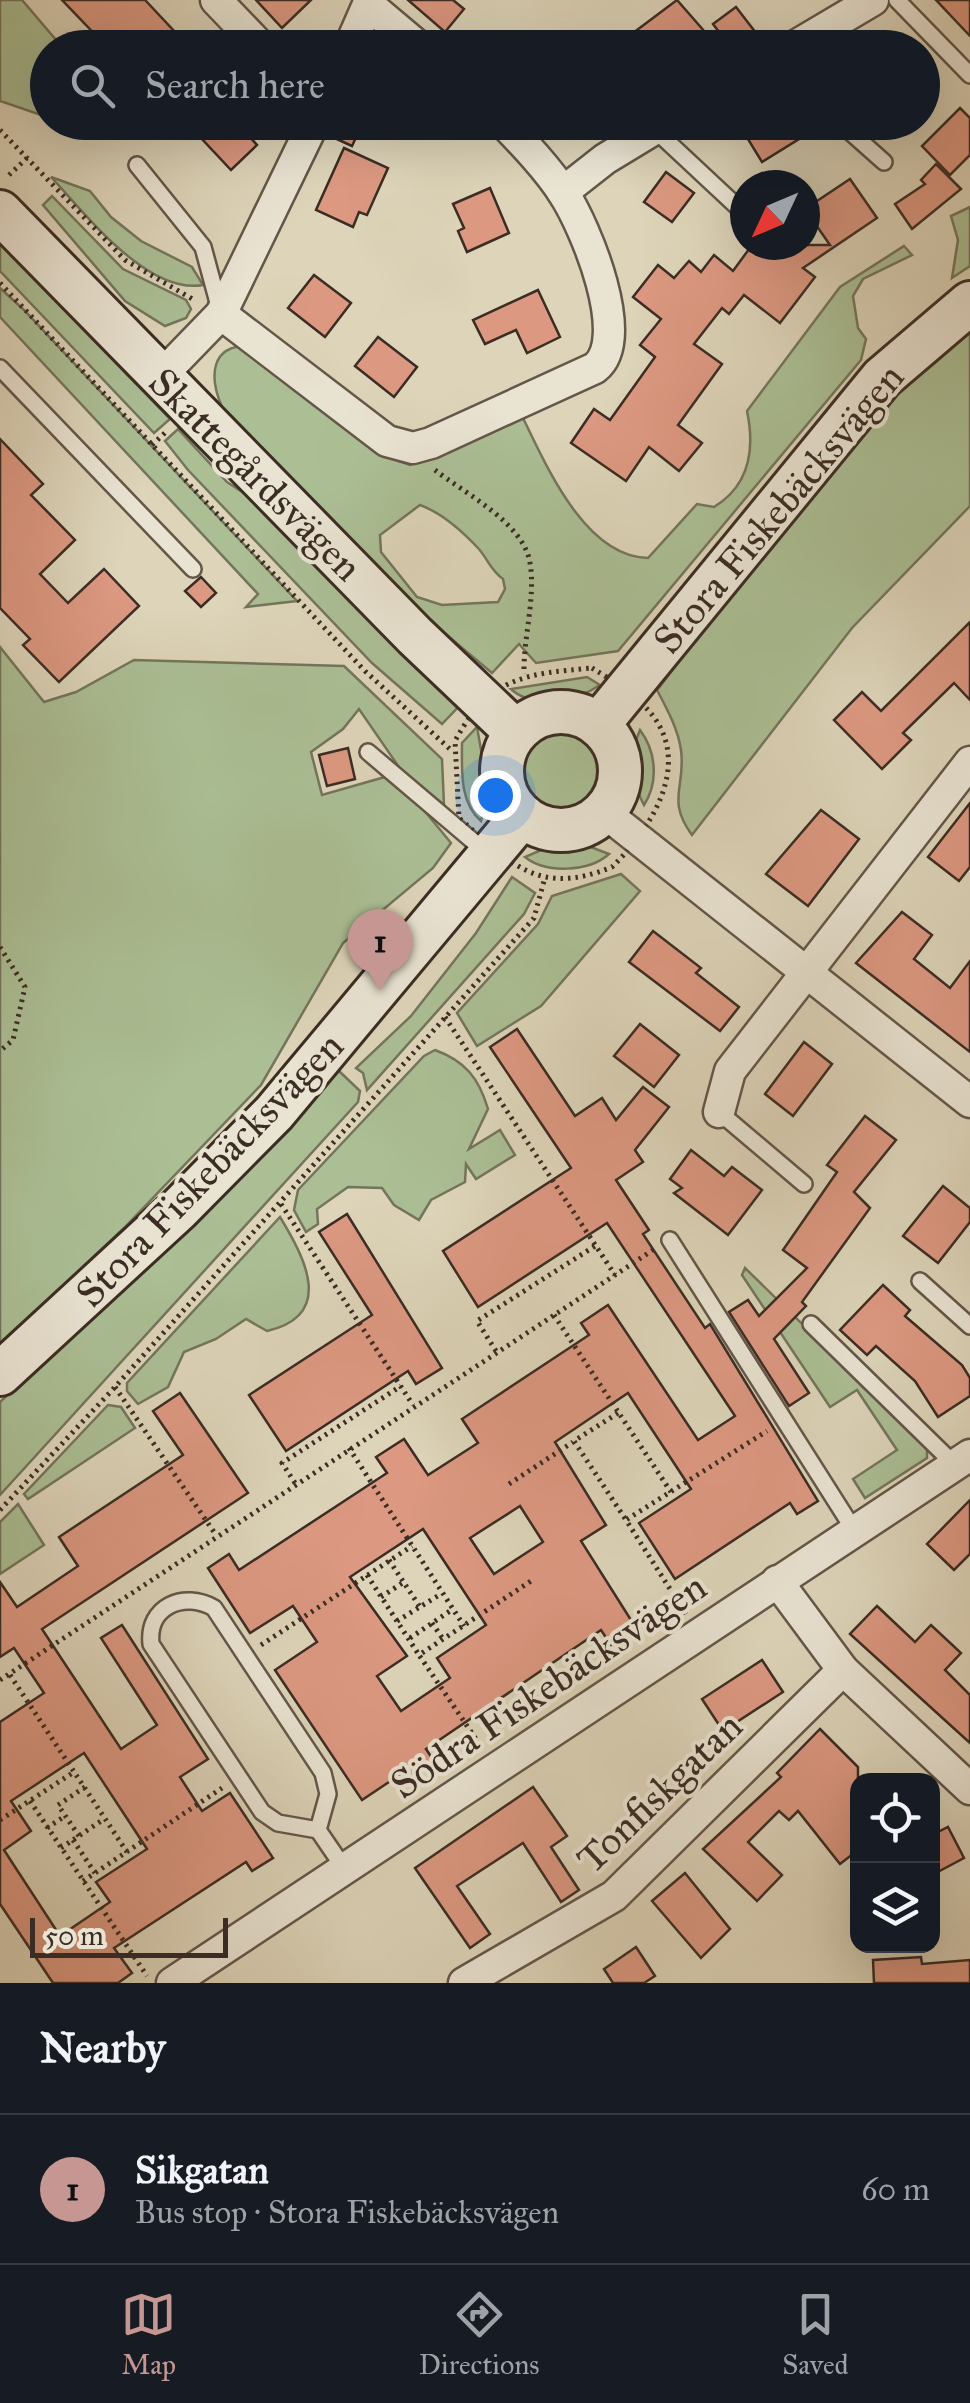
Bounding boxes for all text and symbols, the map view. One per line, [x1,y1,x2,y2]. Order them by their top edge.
search box [30,30,940,140]
icon: search [65,58,120,113]
text: Search here [145,62,325,108]
north arrow [730,170,820,260]
street label: Stora Fiskebäcksvägen [643,353,914,663]
street label: Skattegårdsvägen [139,358,372,591]
your location [470,770,521,821]
pin: 1 [348,908,412,991]
street label: Stora Fiskebäcksvägen [65,1021,353,1317]
street label: Södra Fiskebäcksvägen [381,1562,715,1809]
street label: Tonfiskgatan [567,1702,752,1883]
map controls [850,1773,940,1953]
button: locate [850,1773,940,1863]
button: layers [850,1863,940,1953]
scale bar [30,1913,228,1958]
text: 50 m [45,1918,104,1953]
text: Nearby [40,2022,165,2074]
text: Sikgatan [135,2147,269,2193]
text: 1 [66,2170,79,2209]
text: 60 m [861,2170,930,2209]
text: Bus stop · Stora Fiskebäcksvägen [135,2193,559,2232]
tab: Map [121,2287,176,2382]
tab: Directions [419,2287,540,2382]
tab: Saved [782,2287,849,2382]

